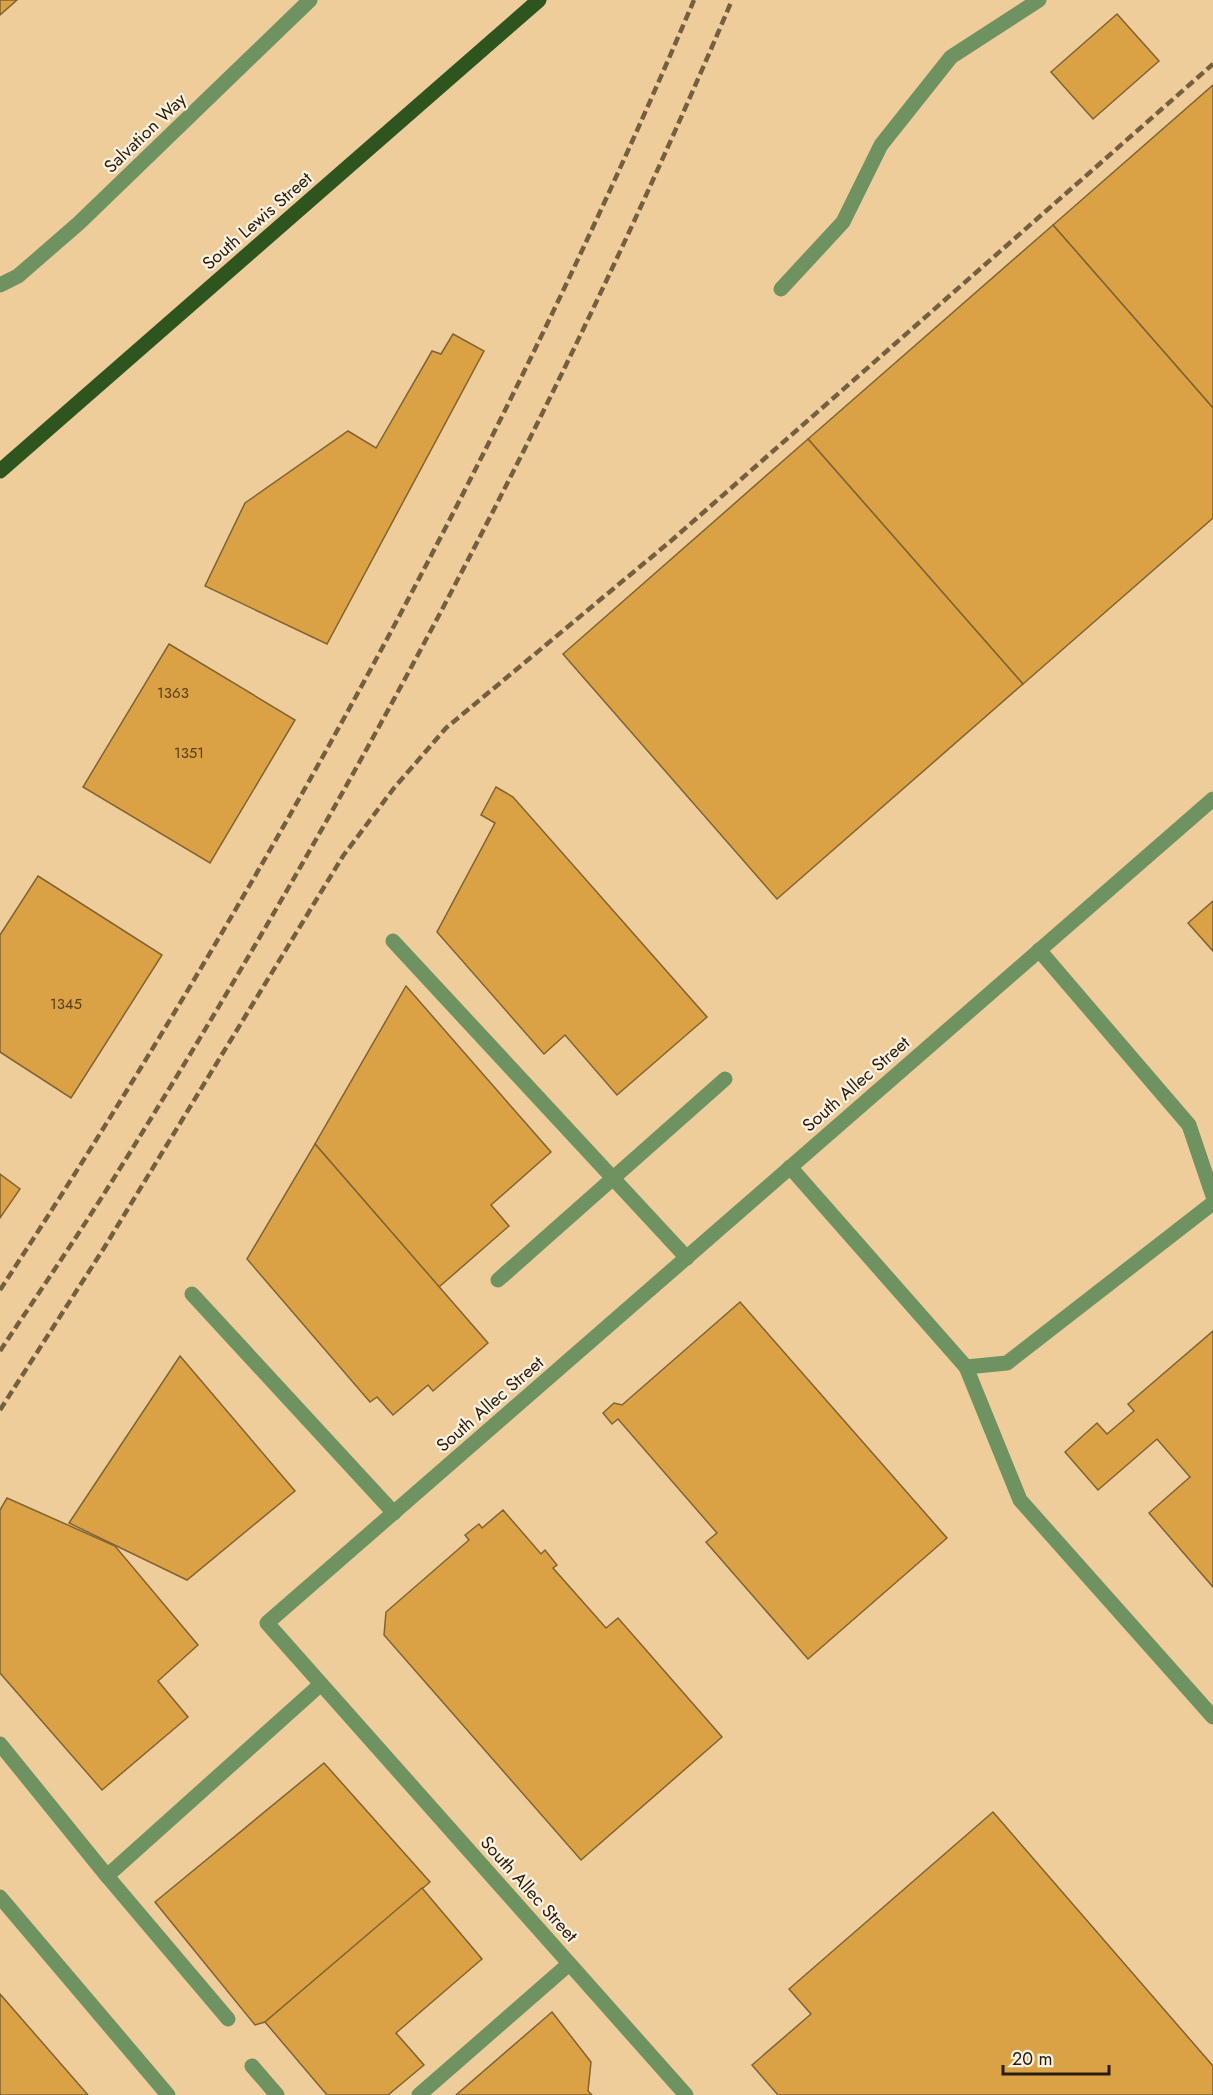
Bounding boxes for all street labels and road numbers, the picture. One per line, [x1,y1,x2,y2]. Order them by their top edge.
street label: Salvation Way [98,87,192,179]
street label: South Lewis Street [196,165,318,276]
street label: South Allec Street [797,1030,916,1138]
street label: South Allec Street [431,1350,550,1458]
street label: South Allec Street [474,1830,584,1948]

